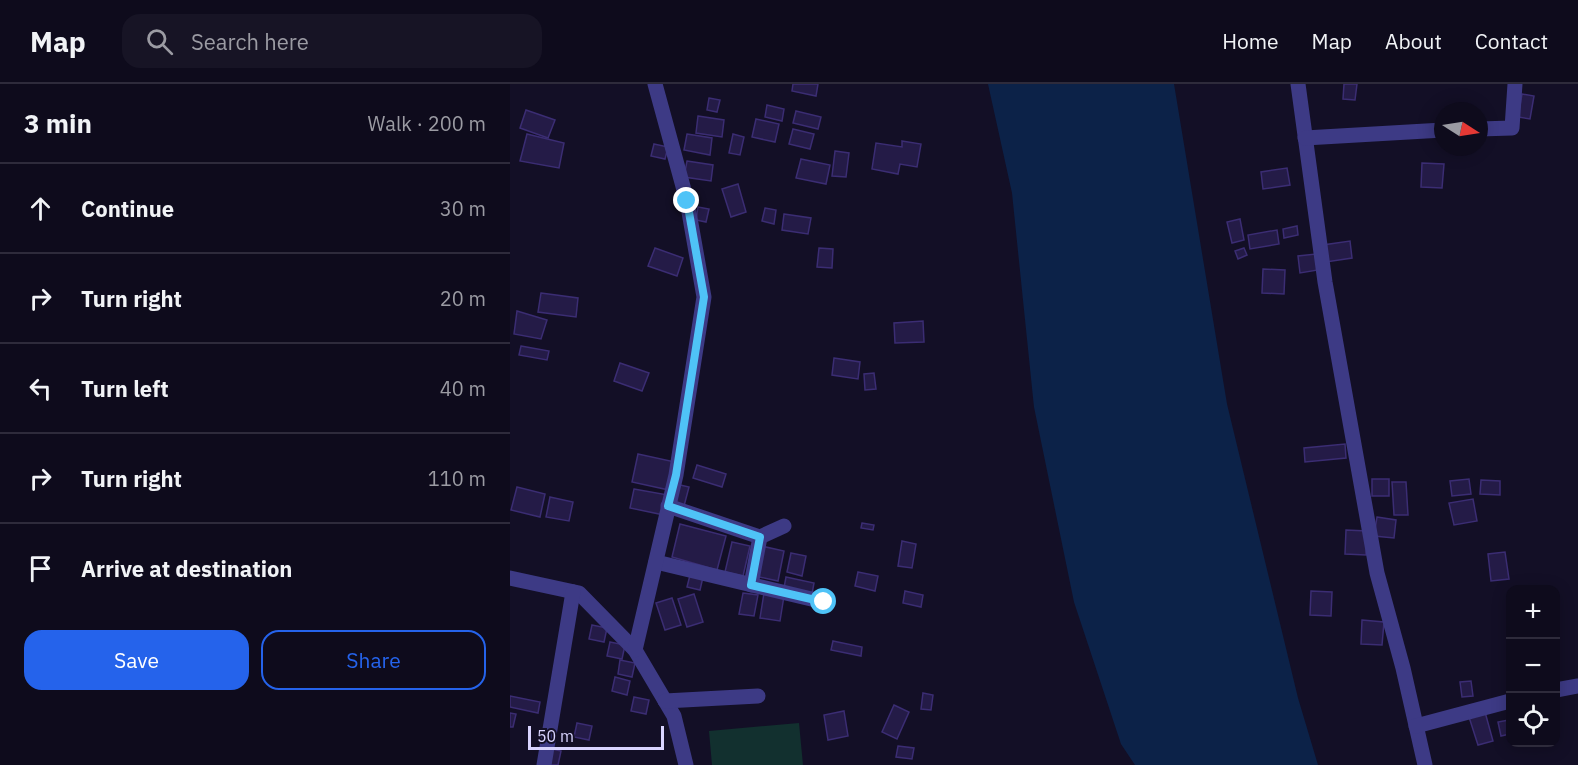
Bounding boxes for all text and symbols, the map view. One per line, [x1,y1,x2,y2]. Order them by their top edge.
search box [122,14,542,68]
text: Map [30,23,86,60]
icon: search [143,25,176,58]
text: Search here [191,27,309,56]
text: Home [1222,27,1279,55]
text: Map [1312,27,1352,55]
text: About [1385,27,1442,55]
text: Contact [1475,27,1548,55]
north arrow [1434,102,1488,156]
text: 3 min [24,106,92,140]
text: Walk · 200 m [368,110,486,137]
route end [673,187,699,213]
icon: ahead [24,192,57,225]
text: Continue [81,194,174,223]
text: 30 m [440,195,486,222]
icon: right [24,282,57,315]
text: Turn right [81,284,182,313]
text: 20 m [440,285,486,312]
icon: left [24,372,57,405]
text: Turn left [81,374,169,403]
text: 40 m [440,375,486,402]
icon: right [24,462,57,495]
text: Turn right [81,464,182,493]
text: 110 m [428,465,486,492]
icon: arrive [24,552,57,585]
text: Arrive at destination [81,554,292,583]
map controls [1506,585,1560,747]
button: + [1506,585,1560,639]
route start [810,588,836,614]
button: Save [24,630,249,690]
button: Share [261,630,486,690]
button: − [1506,639,1560,693]
button: locate [1506,693,1560,747]
scale bar [528,723,664,750]
text: 50 m [537,726,574,746]

